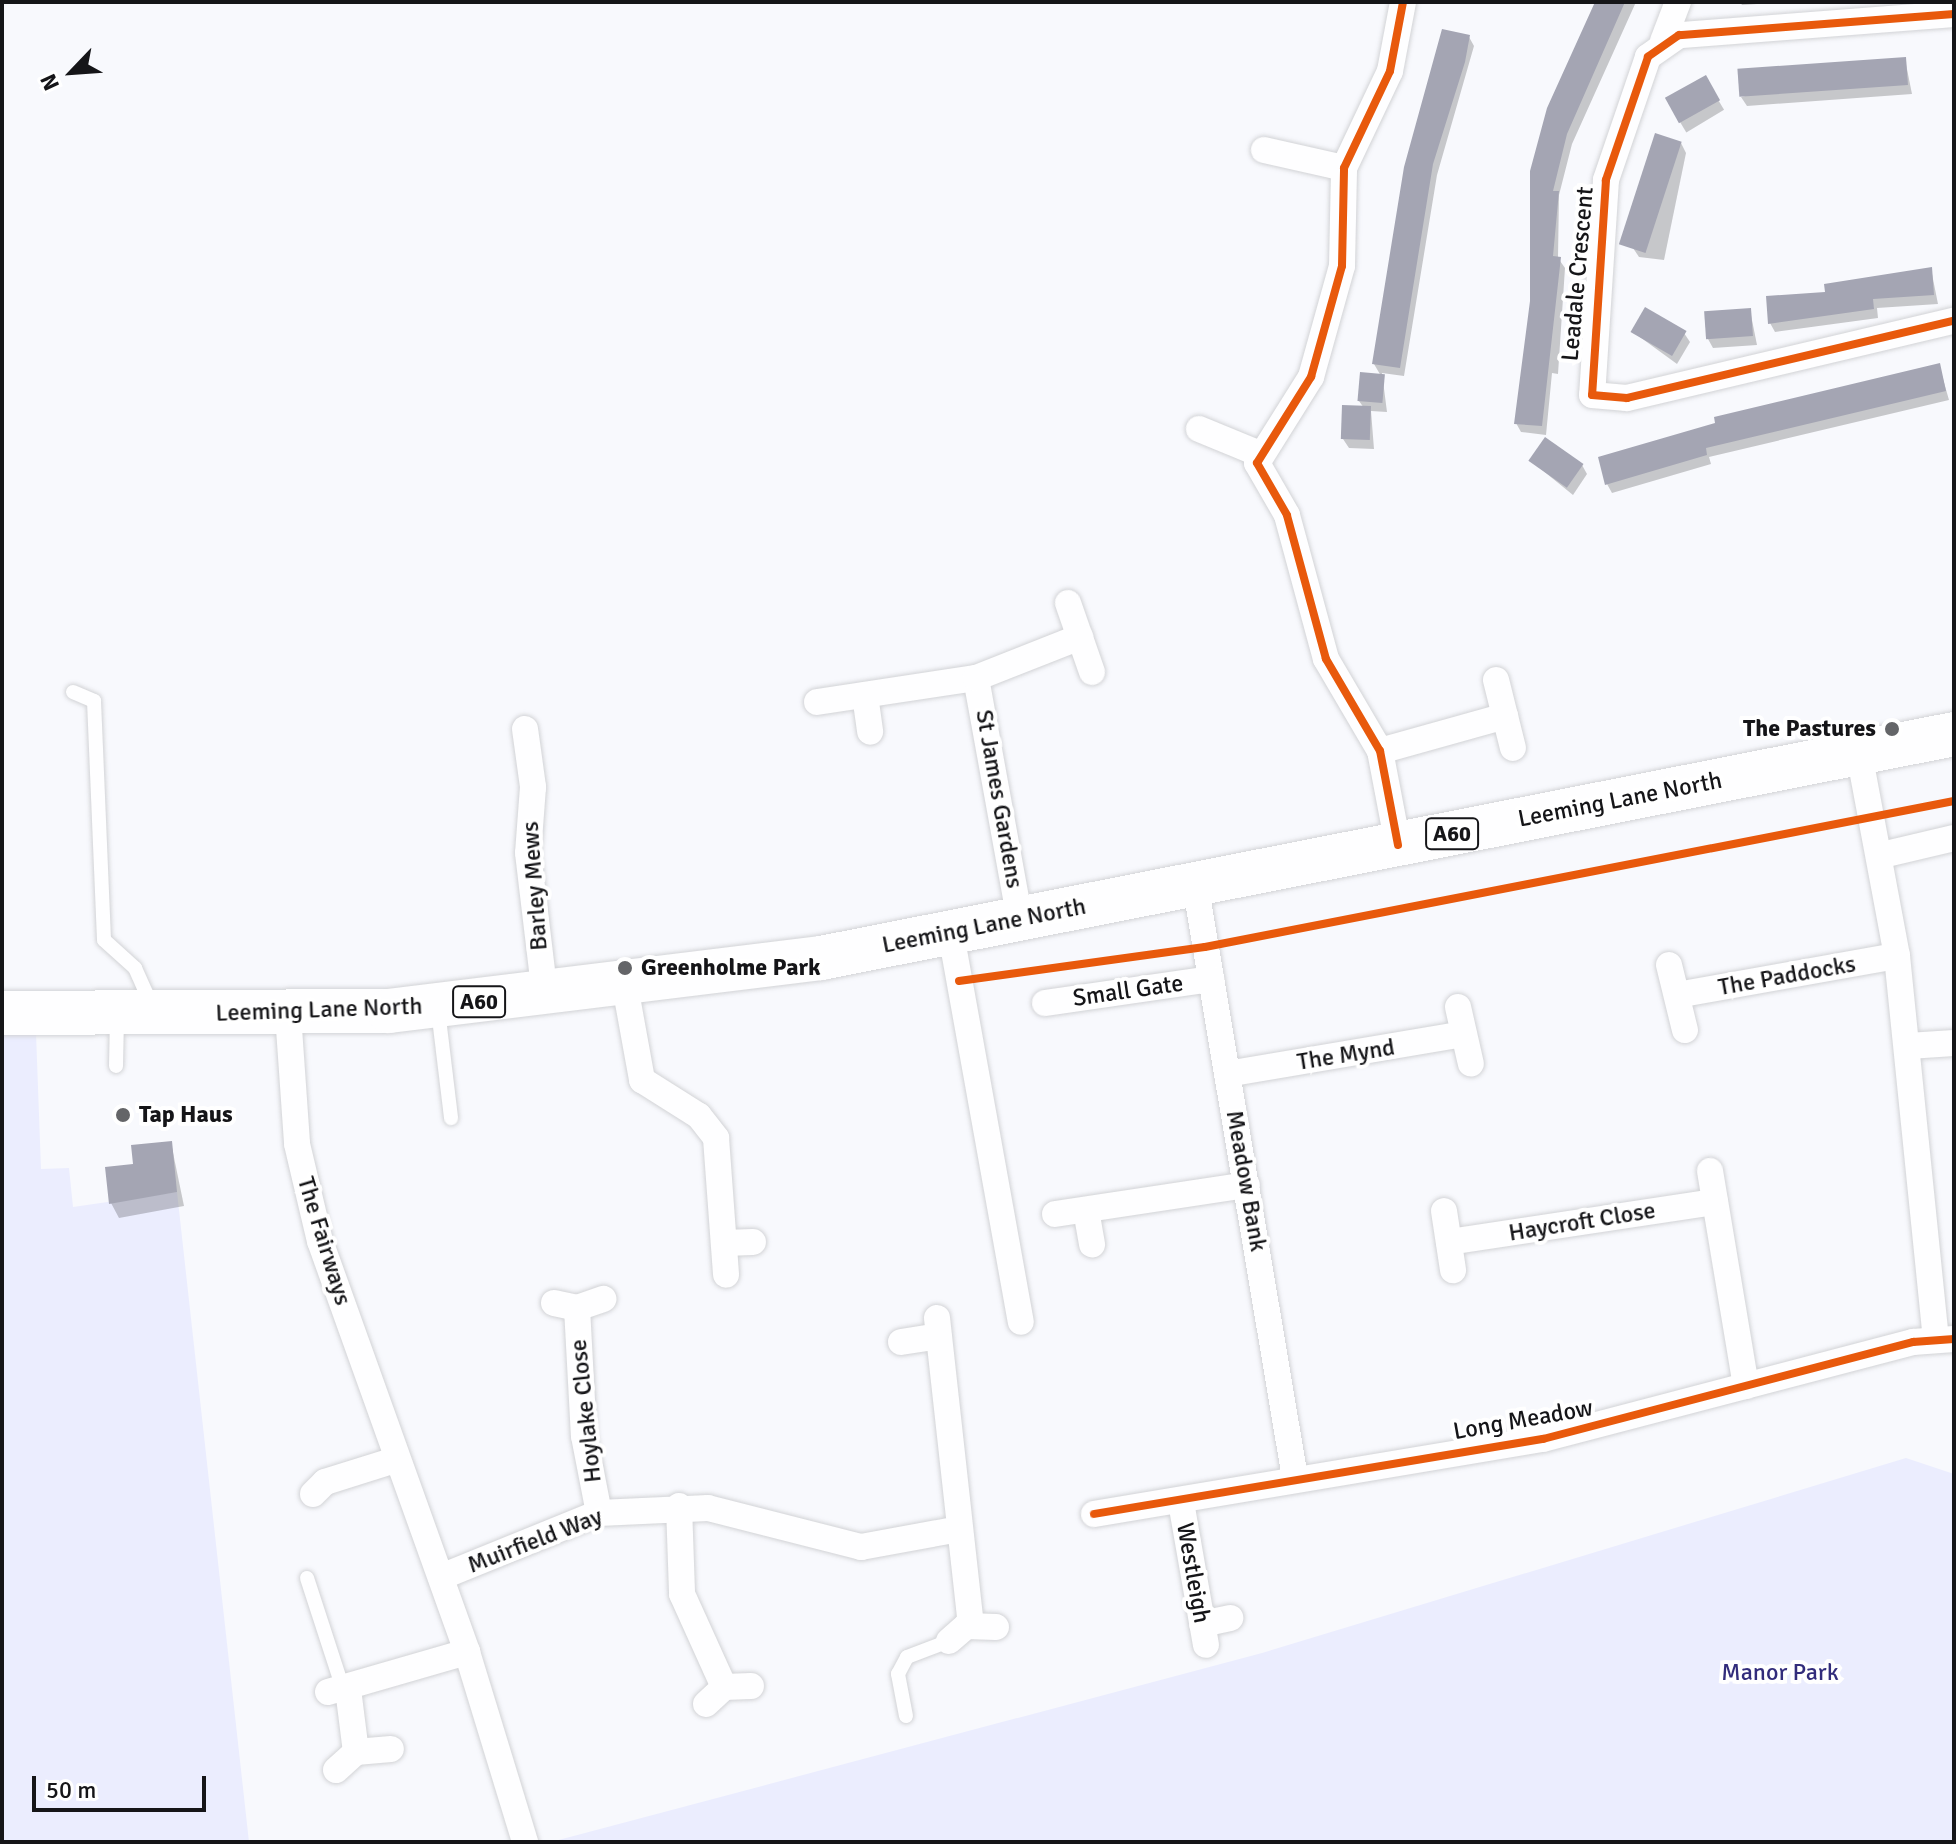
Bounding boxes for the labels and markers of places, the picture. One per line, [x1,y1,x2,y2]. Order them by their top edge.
place label: The Pastures [1743,715,1876,743]
marker: The Pastures [1883,720,1901,738]
place label: Greenholme Park [641,954,821,982]
marker: Greenholme Park [616,959,634,977]
place label: Tap Haus [139,1101,233,1129]
marker: Tap Haus [114,1106,132,1124]

